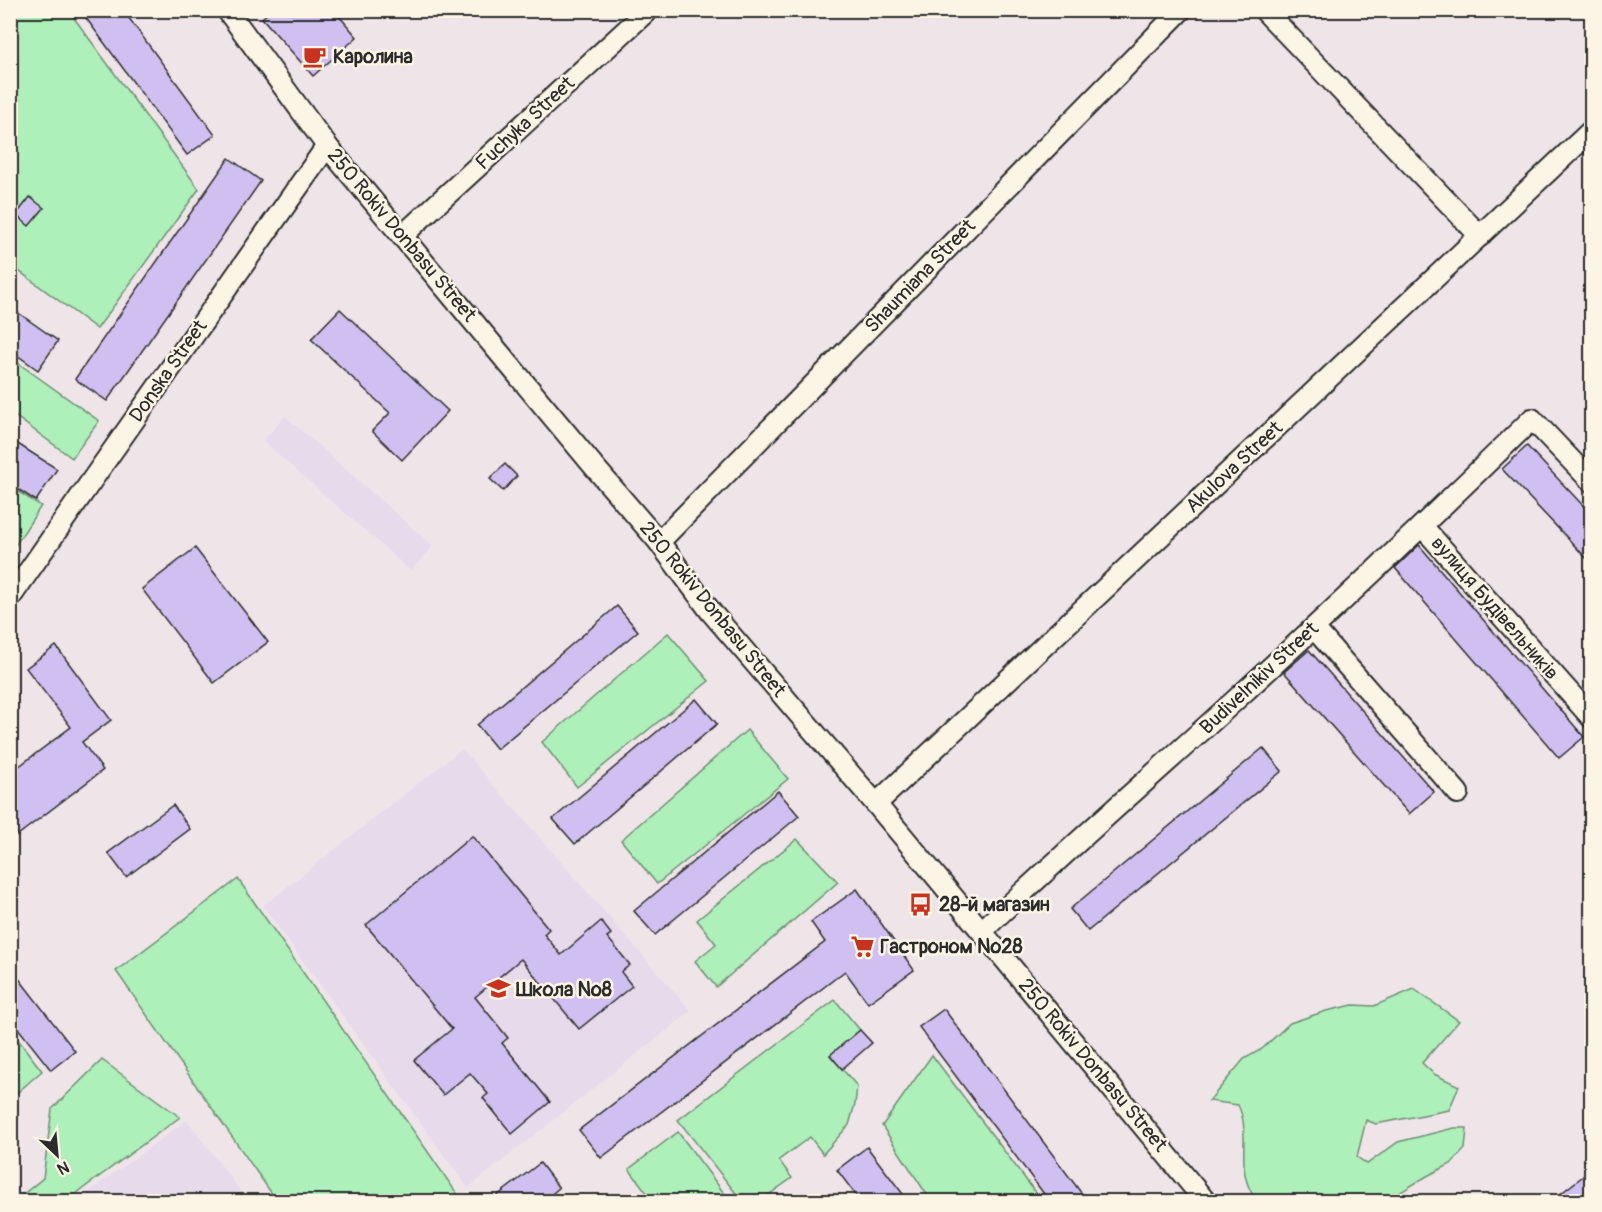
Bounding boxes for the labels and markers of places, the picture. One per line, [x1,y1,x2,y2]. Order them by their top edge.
cafe icon: Каролина [302,43,328,69]
place label: Каролина [333,44,413,69]
bus stop icon: 28-й магазин [908,891,934,917]
place label: 28-й магазин [939,892,1050,917]
supermarket icon: Гастроном №28 [849,933,875,959]
place label: Гастроном №28 [880,934,1023,959]
school or university icon: Школа №8 [485,976,511,1002]
place label: Школа №8 [515,977,612,1002]

